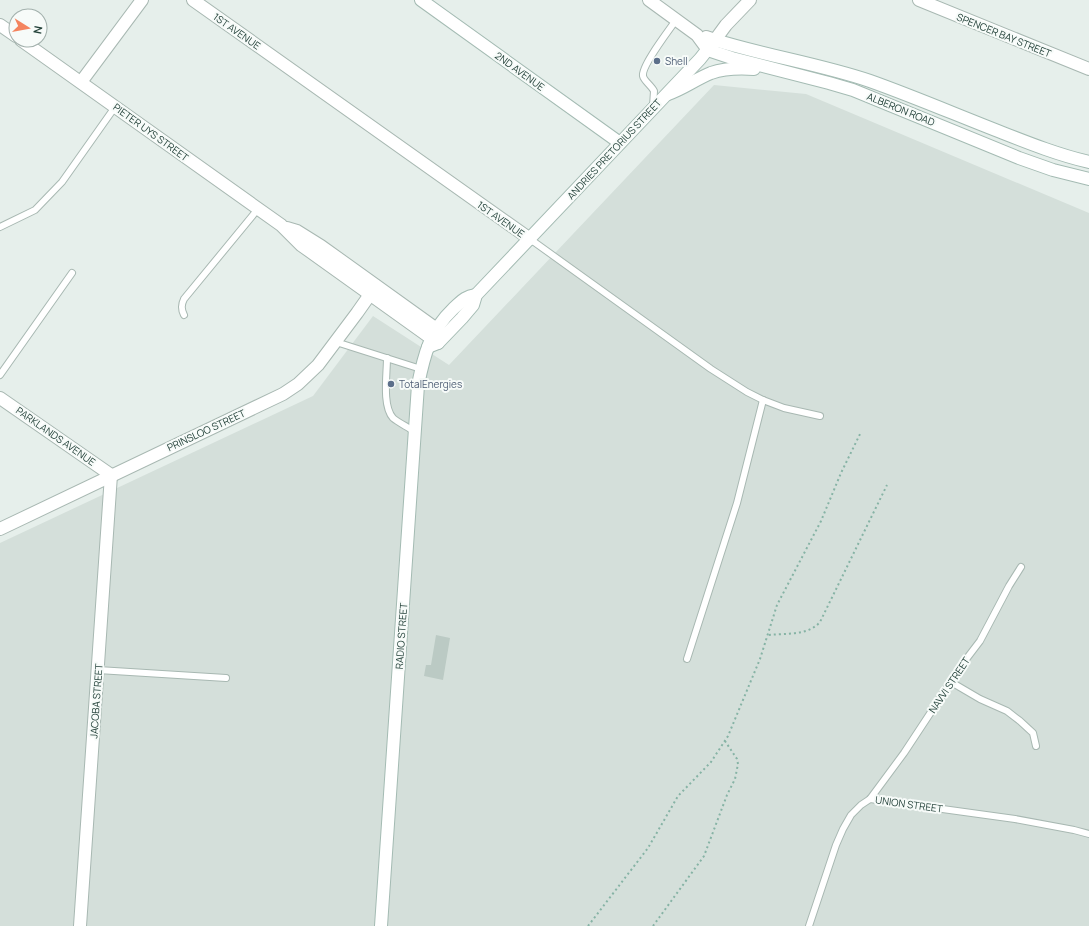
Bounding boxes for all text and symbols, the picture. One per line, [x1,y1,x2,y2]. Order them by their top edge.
north arrow [8,8,48,48]
street label: 1ST AVENUE [211,10,264,53]
street label: SPENCER BAY STREET [955,10,1053,60]
text: N [30,25,46,35]
street label: 2ND AVENUE [492,48,548,94]
place label: Shell [665,54,688,68]
marker: Shell [652,56,662,66]
street label: ALBERON ROAD [865,89,937,129]
street label: ANDRIES PRETORIUS STREET [564,96,664,202]
street label: PIETER UYS STREET [110,100,192,164]
street label: 1ST AVENUE [475,198,528,241]
place label: TotalEnergies [399,377,462,391]
marker: TotalEnergies [386,379,396,389]
street label: PARKLANDS AVENUE [13,403,99,469]
street label: PRINSLOO STREET [165,406,247,454]
street label: RADIO STREET [392,602,410,670]
street label: NAVVI STREET [925,654,973,716]
street label: JACOBA STREET [86,663,106,739]
street label: UNION STREET [874,792,944,816]

